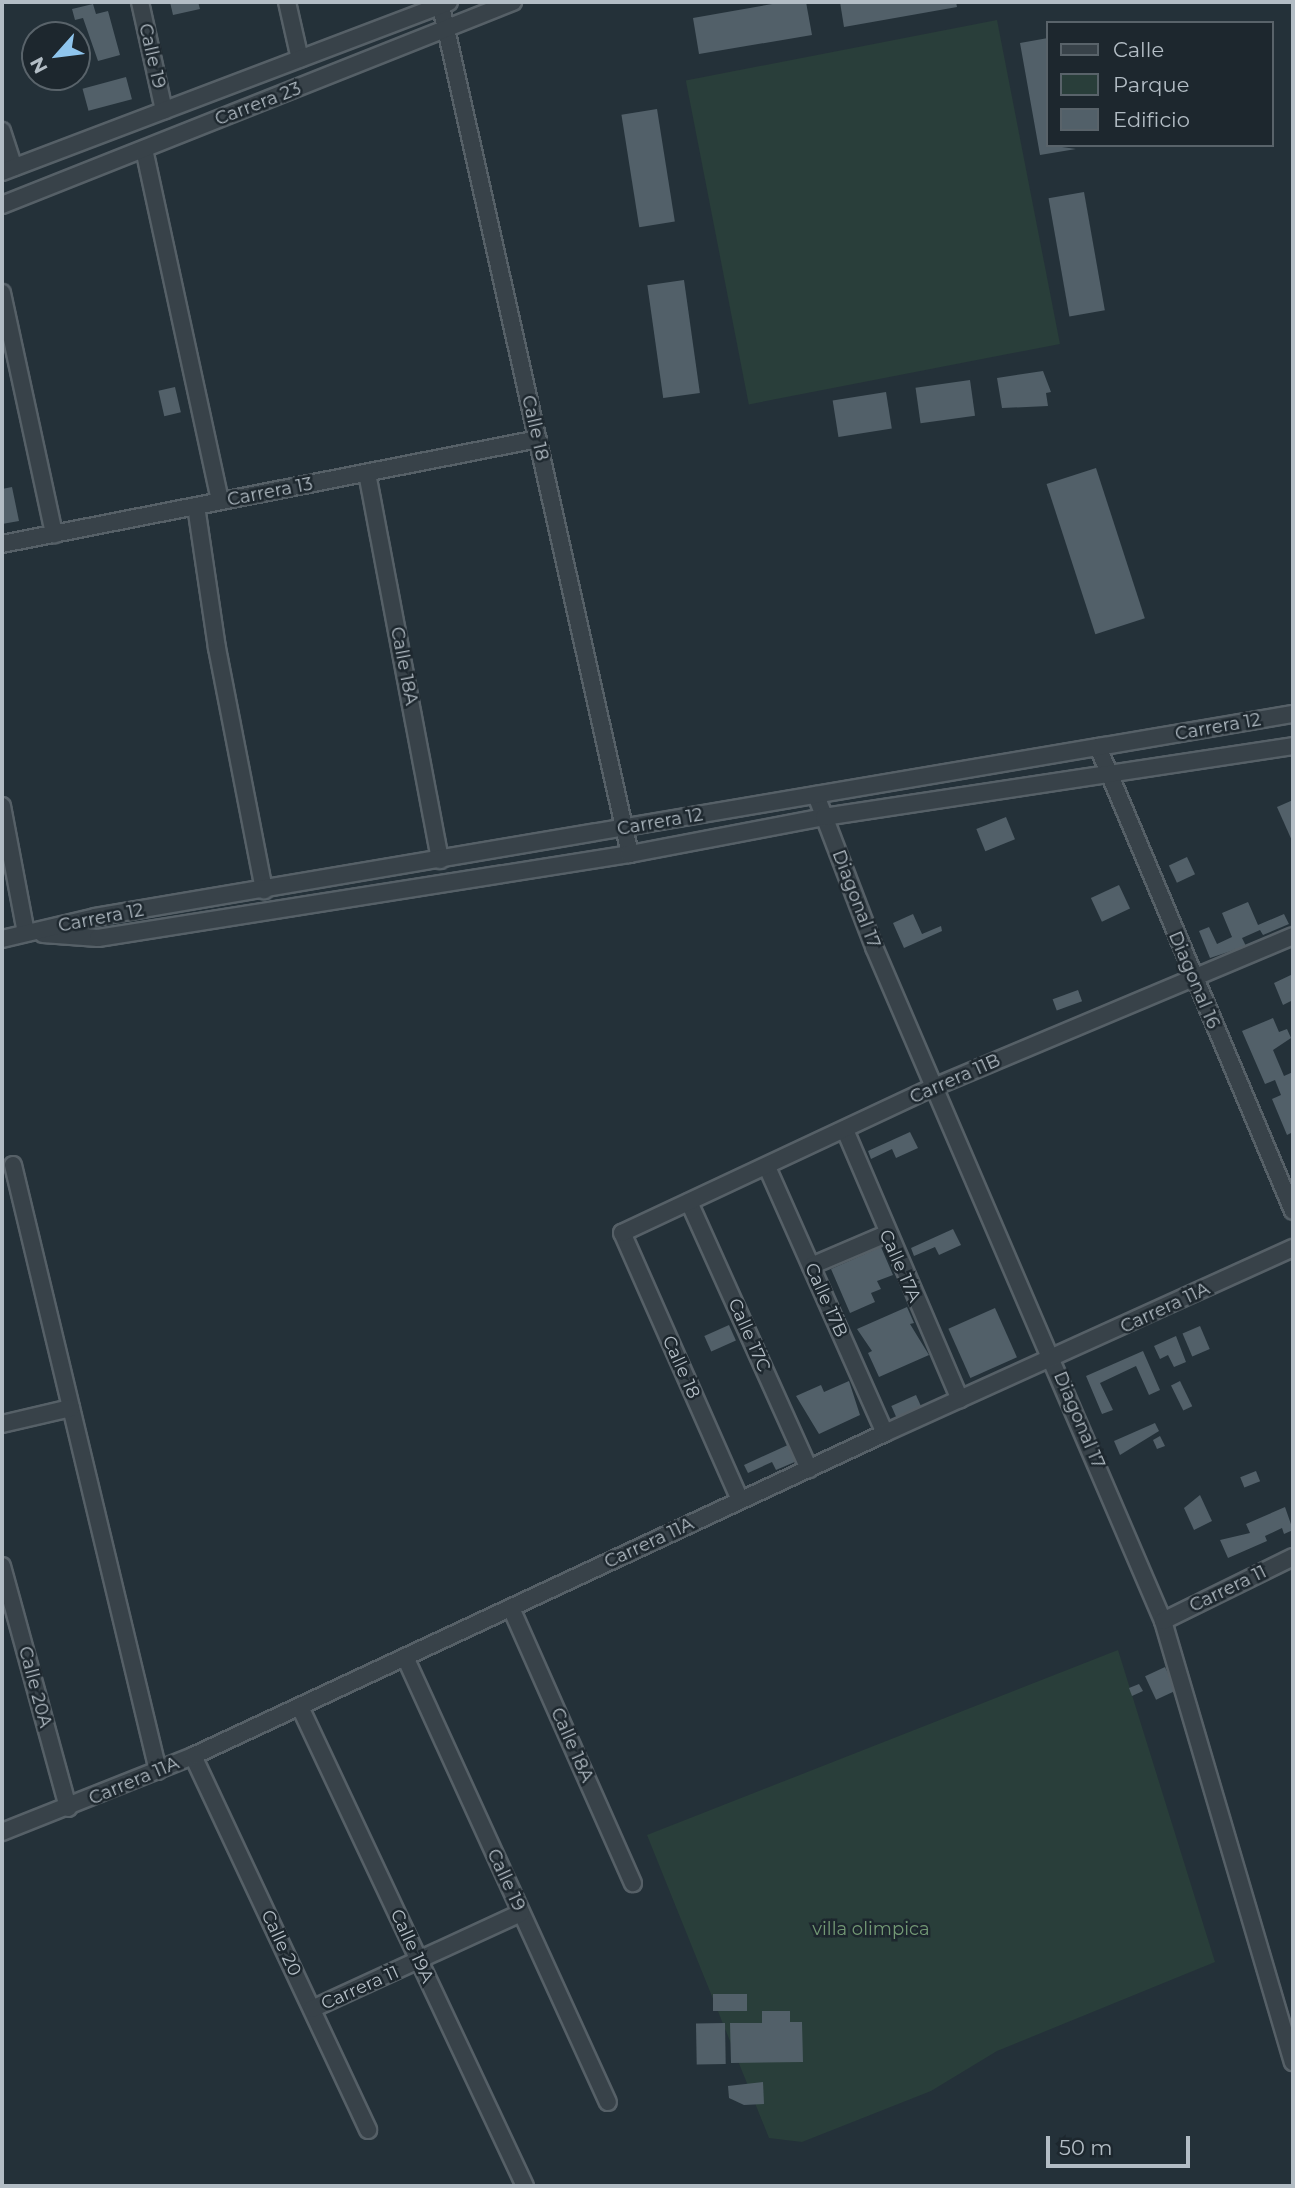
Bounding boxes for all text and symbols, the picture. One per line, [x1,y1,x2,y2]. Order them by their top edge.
north arrow [21,21,91,91]
street label: Calle 19 [134,21,170,91]
legend [1046,21,1274,147]
text: Calle [1113,37,1164,62]
text: N [25,53,53,77]
text: Parque [1113,72,1189,97]
street label: Carrera 23 [212,78,304,130]
text: Edificio [1113,107,1190,132]
street label: Calle 18 [517,393,553,463]
street label: Carrera 13 [225,473,315,511]
street label: Calle 18A [386,625,422,707]
street label: Carrera 12 [1173,709,1263,745]
street label: Carrera 12 [615,804,705,840]
street label: Diagonal 17 [827,847,885,951]
street label: Carrera 12 [56,899,146,937]
street label: Diagonal 16 [1164,928,1224,1032]
street label: Carrera 11B [906,1049,1004,1109]
street label: Calle 17A [874,1226,926,1306]
street label: Calle 17B [800,1259,852,1341]
street label: Carrera 11A [1117,1278,1213,1338]
street label: Calle 17C [723,1295,775,1375]
street label: Calle 18 [658,1332,704,1402]
street label: Diagonal 17 [1049,1368,1109,1472]
street label: Carrera 11A [601,1513,697,1573]
street label: Carrera 11 [1186,1561,1270,1617]
street label: Calle 20A [14,1644,56,1730]
street label: Calle 18A [546,1704,598,1786]
street label: Carrera 11A [86,1752,182,1810]
street label: Calle 19 [482,1846,530,1914]
street label: Calle 20 [256,1906,306,1980]
street label: Calle 19A [386,1906,438,1986]
park label: villa olimpica [812,1918,930,1940]
street label: Carrera 11 [318,1961,402,2015]
scale bar [1050,2122,1194,2166]
text: 50 m [1059,2135,1113,2160]

